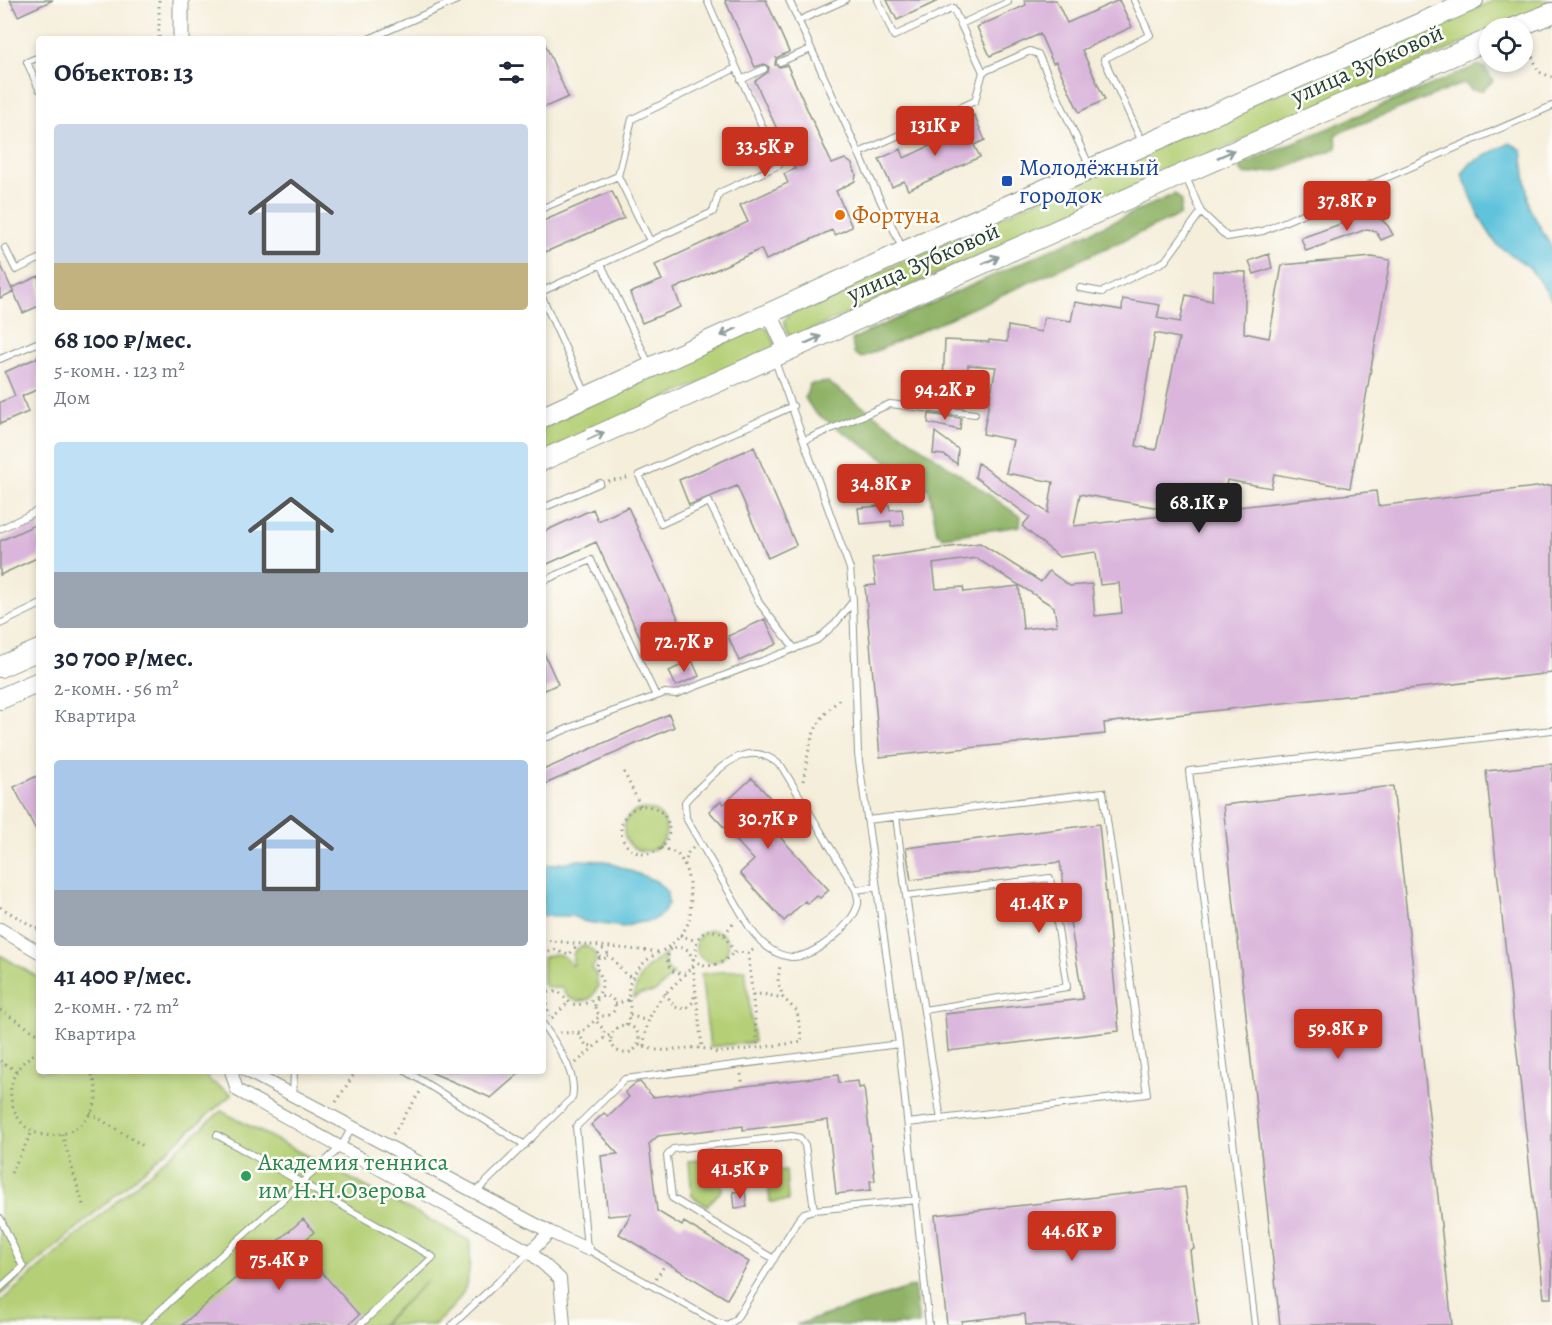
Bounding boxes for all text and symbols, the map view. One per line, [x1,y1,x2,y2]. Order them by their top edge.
street label: улица Зубковой [1285,16,1448,112]
map controls [1479,18,1533,72]
button: locate [1479,18,1533,72]
text: Объектов: 13 [54,55,194,90]
icon: filters [495,56,528,89]
pin: 131K ₽ [886,106,984,157]
text: 131K ₽ [910,112,960,139]
pin: 33.5K ₽ [710,127,820,178]
text: 33.5K ₽ [736,133,794,160]
one-way arrow [1217,148,1235,159]
place label: Молодёжный городок [1019,151,1159,211]
icon: home [237,163,345,271]
marker: Молодёжный городок [1000,174,1014,188]
pin: 37.8K ₽ [1292,181,1402,232]
text: 37.8K ₽ [1317,187,1377,214]
place label: Фортуна [852,199,940,231]
marker: Фортуна [833,208,847,222]
street label: улица Зубковой [841,214,1004,310]
one-way arrow [981,253,999,265]
text: 68 100 ₽/мес. [54,322,192,357]
one-way arrow [721,327,739,338]
one-way arrow [804,333,822,344]
text: 5-комн. · 123 m² [54,357,185,384]
pin: 94.2K ₽ [890,370,1000,421]
text: 94.2K ₽ [915,376,975,403]
text: Дом [54,384,90,411]
one-way arrow [587,430,605,441]
pin: 34.8K ₽ [826,464,936,515]
text: 34.8K ₽ [851,470,911,497]
icon: home [237,481,345,589]
pin: 68.1K ₽ [1144,483,1254,534]
text: 68.1K ₽ [1170,489,1228,516]
pin: 72.7K ₽ [629,622,739,673]
text: 72.7K ₽ [654,628,714,655]
text: 30 700 ₽/мес. [54,640,194,675]
text: 2-комн. · 56 m² [54,675,179,702]
text: Квартира [54,702,136,729]
icon: home [237,799,345,907]
pin: 30.7K ₽ [713,799,823,850]
text: 30.7K ₽ [738,805,798,832]
pin: 41.4K ₽ [984,883,1094,934]
text: 41.4K ₽ [1010,889,1068,916]
text: 41 400 ₽/мес. [54,958,192,993]
text: 2-комн. · 72 m² [54,993,179,1020]
pin: 59.8K ₽ [1283,1009,1393,1060]
text: 59.8K ₽ [1308,1015,1368,1042]
text: Квартира [54,1020,136,1047]
place label: Академия тенниса им Н.Н.Озерова [257,1146,449,1206]
pin: 41.5K ₽ [685,1149,795,1200]
text: 41.5K ₽ [711,1155,769,1182]
marker: Академия тенниса им Н.Н.Озерова [239,1169,253,1183]
pin: 44.6K ₽ [1017,1211,1127,1262]
text: 44.6K ₽ [1042,1217,1102,1244]
pin: 75.4K ₽ [224,1240,334,1291]
text: 75.4K ₽ [250,1246,308,1273]

